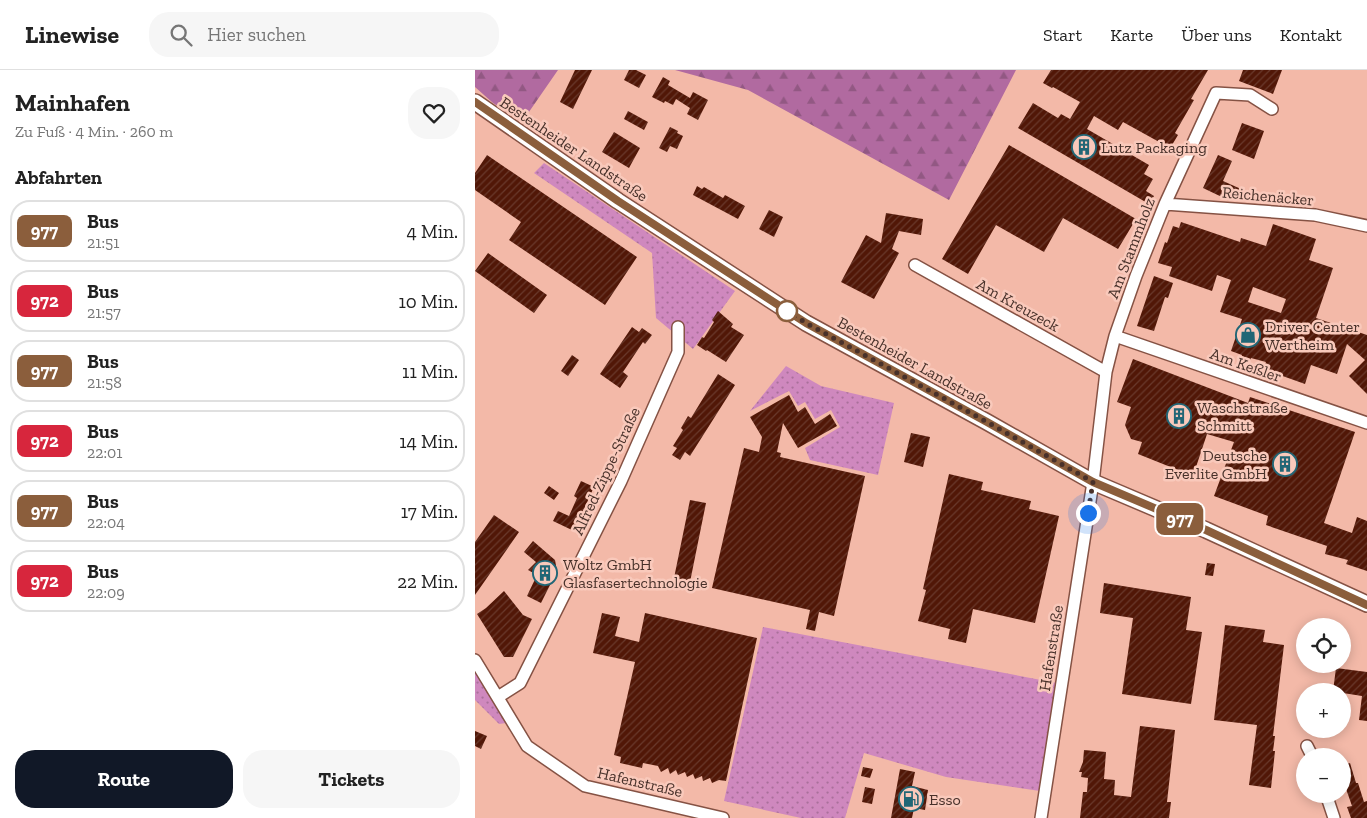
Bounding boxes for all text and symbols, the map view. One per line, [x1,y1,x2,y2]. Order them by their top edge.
search box [149,12,499,57]
text: Linewise [25,20,119,49]
icon: search [167,21,195,49]
text: Hier suchen [207,23,306,46]
text: Start [1043,24,1082,46]
text: Karte [1110,24,1153,46]
text: Über uns [1181,24,1252,46]
text: Kontakt [1280,24,1342,46]
button: heart [408,87,460,139]
text: Mainhafen [15,88,130,117]
street label: Bestenheider Landstraße [497,92,651,206]
text: Zu Fuß · 4 Min. · 260 m [15,122,173,141]
building icon: Lutz Packaging [1071,134,1097,160]
place label: Lutz Packaging [1101,138,1207,157]
text: Abfahrten [15,166,102,189]
street label: Reichenäcker [1221,183,1315,210]
street label: Am Stammholz [1103,195,1159,301]
text: Bus [87,210,119,233]
text: 977 [31,220,58,242]
text: 4 Min. [406,220,458,243]
text: 21:51 [87,233,119,252]
street label: Am Kreuzeck [973,274,1063,336]
text: Bus [87,280,119,303]
text: 972 [30,290,59,312]
text: 10 Min. [398,290,458,313]
unlabelled marker [776,300,798,322]
text: 21:57 [87,303,121,322]
street label: Bestenheider Landstraße [834,313,996,413]
place label: Driver Center Wertheim [1265,317,1360,354]
shop icon: Driver Center Wertheim [1235,322,1261,348]
street label: Am Keßler [1208,344,1284,386]
text: Bus [87,350,119,373]
text: 977 [31,360,58,382]
text: 11 Min. [402,360,458,383]
text: 21:58 [87,373,122,392]
place label: Waschstraße Schmitt [1197,398,1288,435]
building icon: Waschstraße Schmitt [1166,403,1192,429]
street label: Alfred-Zippe-Straße [568,404,644,538]
text: Bus [87,420,119,443]
text: 972 [30,430,59,452]
text: 14 Min. [399,430,458,453]
text: 22:01 [87,443,122,462]
place label: Deutsche Everlite GmbH [1165,446,1267,483]
building icon: Deutsche Everlite GmbH [1272,451,1298,477]
text: Bus [87,490,119,513]
text: 977 [31,500,58,522]
text: 17 Min. [401,500,458,523]
your location [1076,501,1101,526]
line badge: 977 [1151,503,1209,535]
text: 977 [1166,508,1194,530]
text: 22:04 [87,513,125,532]
place label: Woltz GmbH Glasfasertechnologie [563,555,708,592]
text: Bus [87,560,119,583]
building icon: Woltz GmbH Glasfasertechnologie [532,560,558,586]
text: 972 [30,570,59,592]
text: 22 Min. [397,570,458,593]
text: 22:09 [87,583,125,602]
street label: Hafenstraße [1035,604,1067,692]
map controls [1296,618,1351,803]
button: locate [1296,618,1351,673]
button: + [1296,683,1351,738]
button: − [1296,748,1351,803]
button: Route [15,750,233,808]
button: Tickets [243,750,460,808]
street label: Hafenstraße [596,763,684,801]
fuel station icon: Esso [898,786,924,812]
place label: Esso [929,790,961,809]

